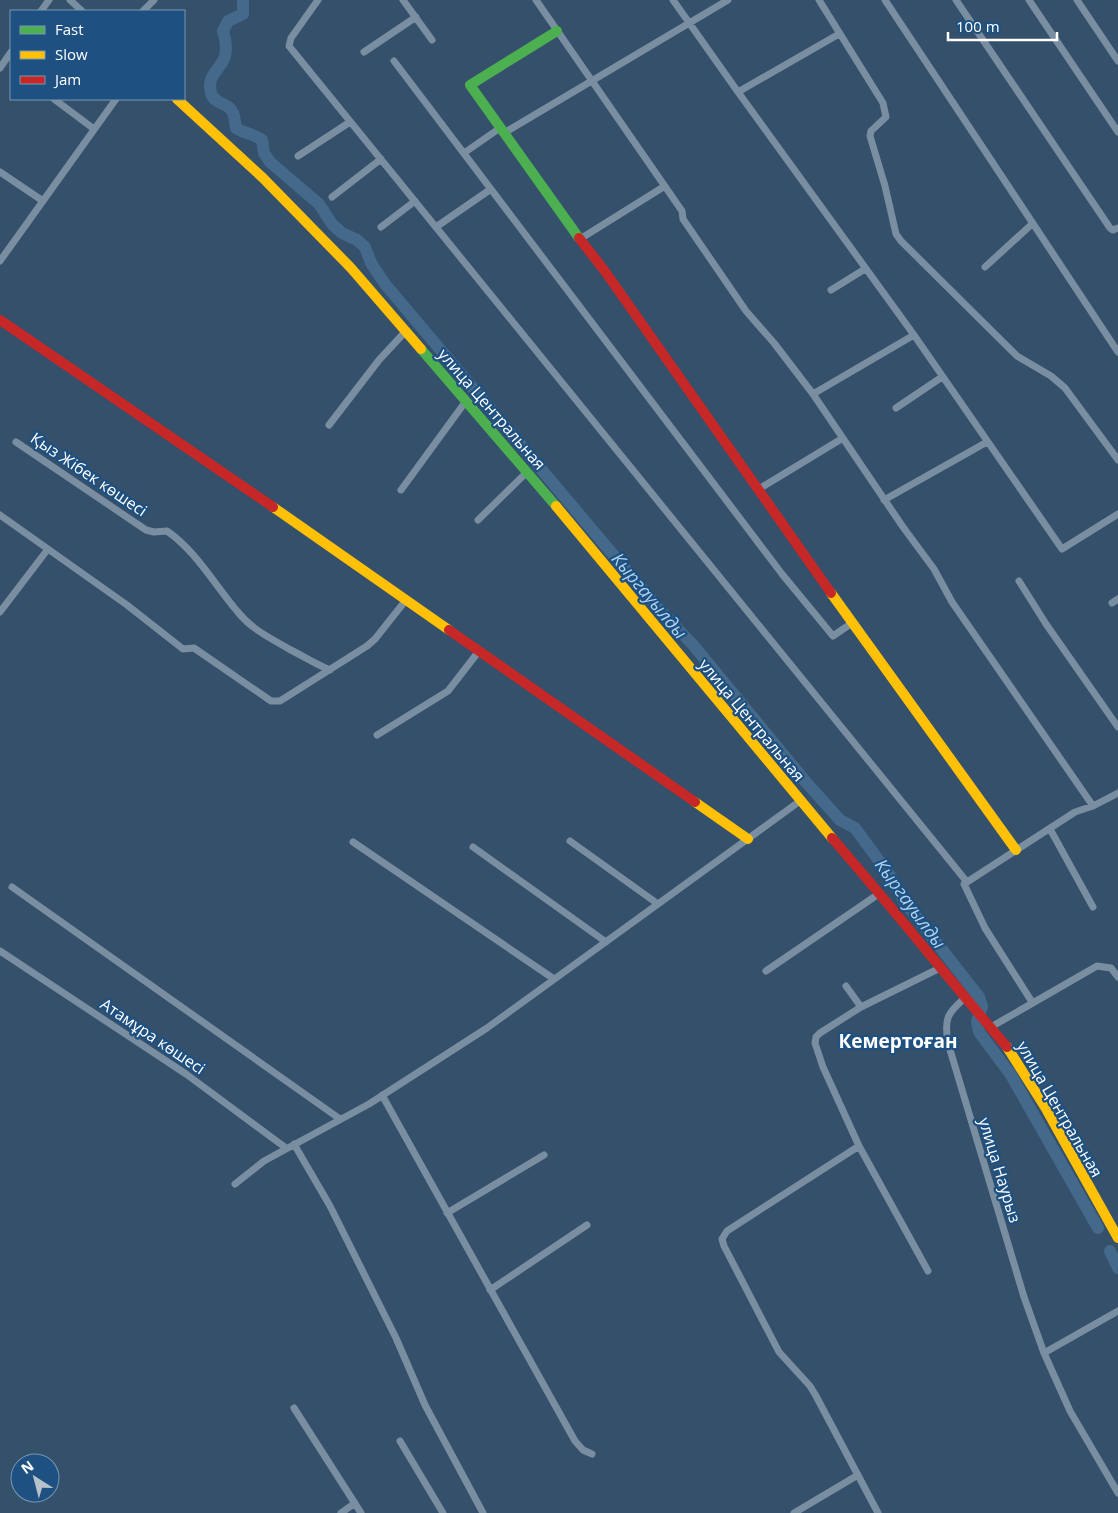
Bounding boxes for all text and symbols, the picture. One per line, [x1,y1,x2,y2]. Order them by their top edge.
legend [10,10,185,100]
scale bar [948,10,1057,42]
text: 100 m [956,16,1000,36]
text: Fast [55,19,84,39]
text: Slow [55,44,88,64]
text: Jam [53,69,81,89]
street label: улица Центральная [433,344,551,474]
street label: Қыз Жібек көшесі [26,427,152,521]
water label: Кыргауылды [607,547,693,644]
street label: улица Центральная [694,654,810,786]
water label: Кыргауылды [870,854,952,953]
street label: Атамұра көшесі [96,993,210,1079]
district label: Кемертоған [839,1028,957,1054]
street label: улица Центральная [1012,1037,1108,1181]
street label: улица Наурыз [974,1115,1026,1225]
north arrow [10,1453,60,1503]
text: N [17,1456,37,1478]

